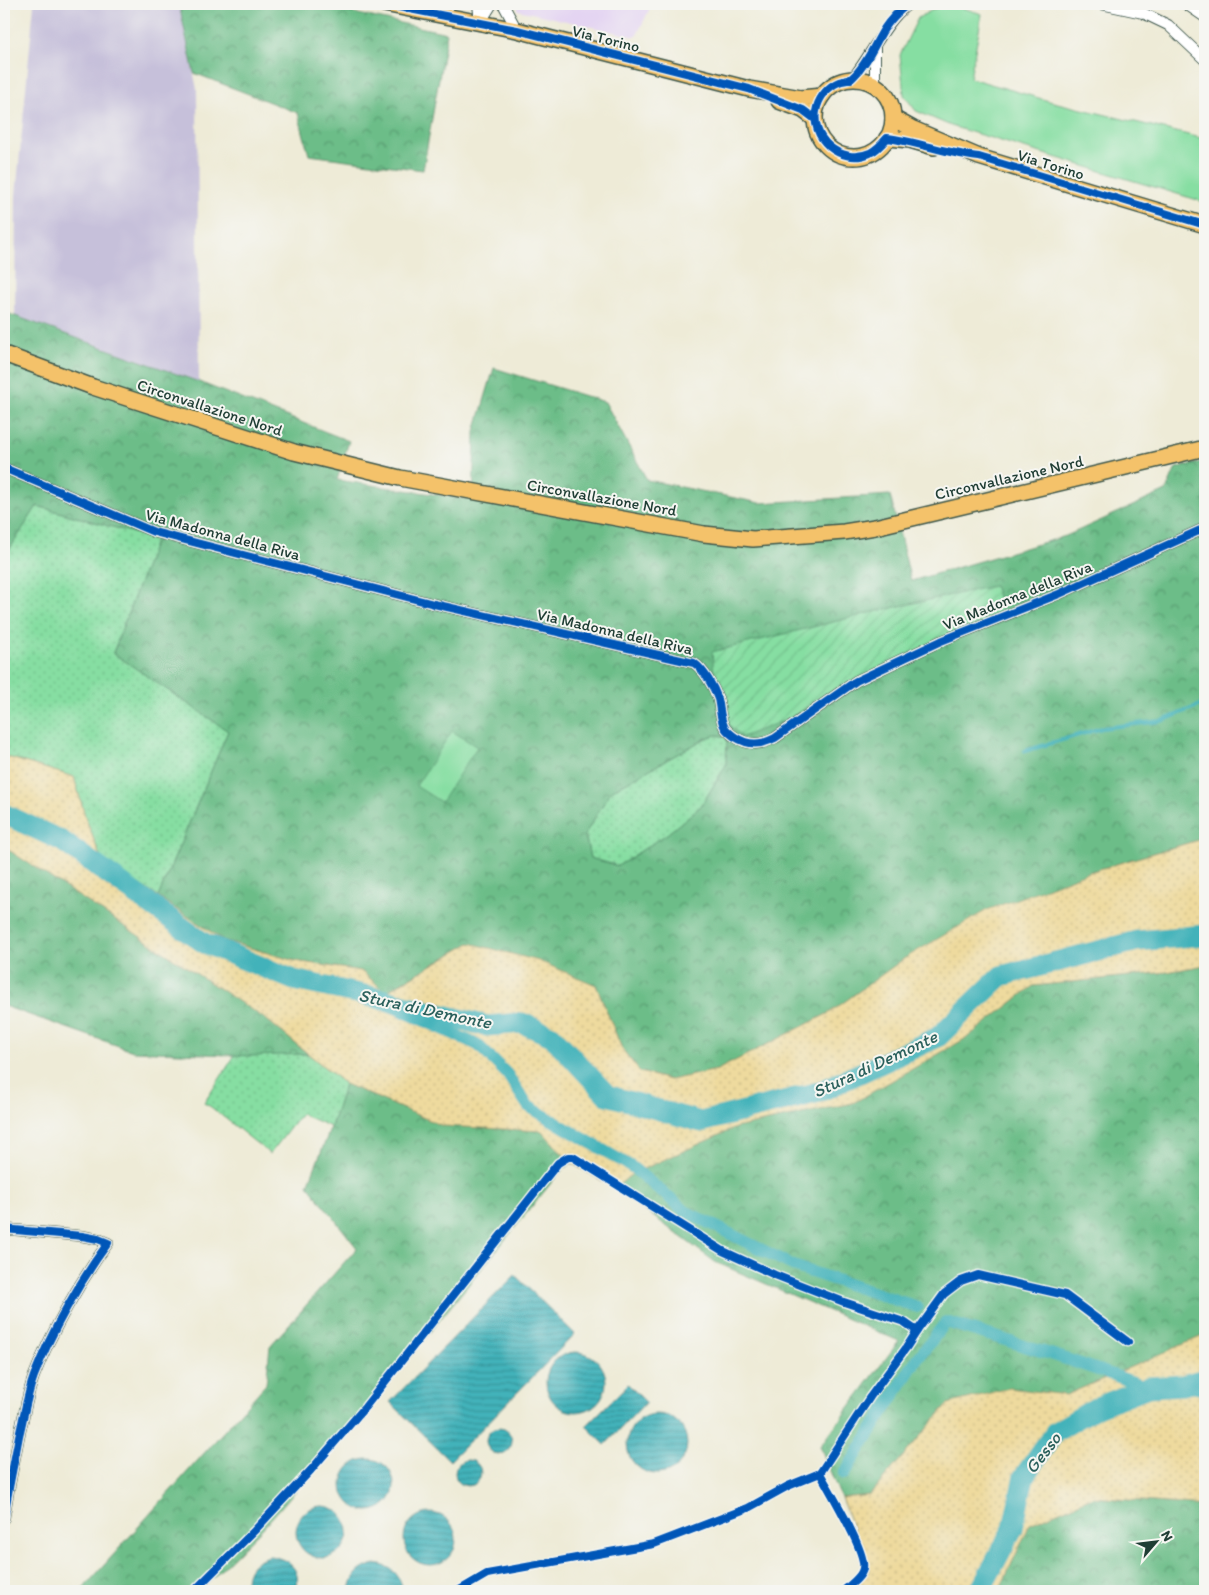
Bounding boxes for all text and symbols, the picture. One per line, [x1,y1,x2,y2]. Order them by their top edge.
street label: Via Torino [570,21,642,56]
street label: Via Torino [1015,145,1087,184]
street label: Circonvallazione Nord [135,375,285,440]
street label: Circonvallazione Nord [933,451,1085,504]
street label: Circonvallazione Nord [525,475,678,520]
street label: Via Madonna della Riva [143,505,303,564]
street label: Via Madonna della Riva [940,557,1095,634]
street label: Via Madonna della Riva [535,604,695,659]
water label: Stura di Demonte [357,984,494,1034]
water label: Stura di Demonte [809,1025,942,1102]
water label: Gesso [1020,1427,1066,1478]
north arrow [1132,1518,1182,1568]
text: N [1157,1528,1177,1544]

